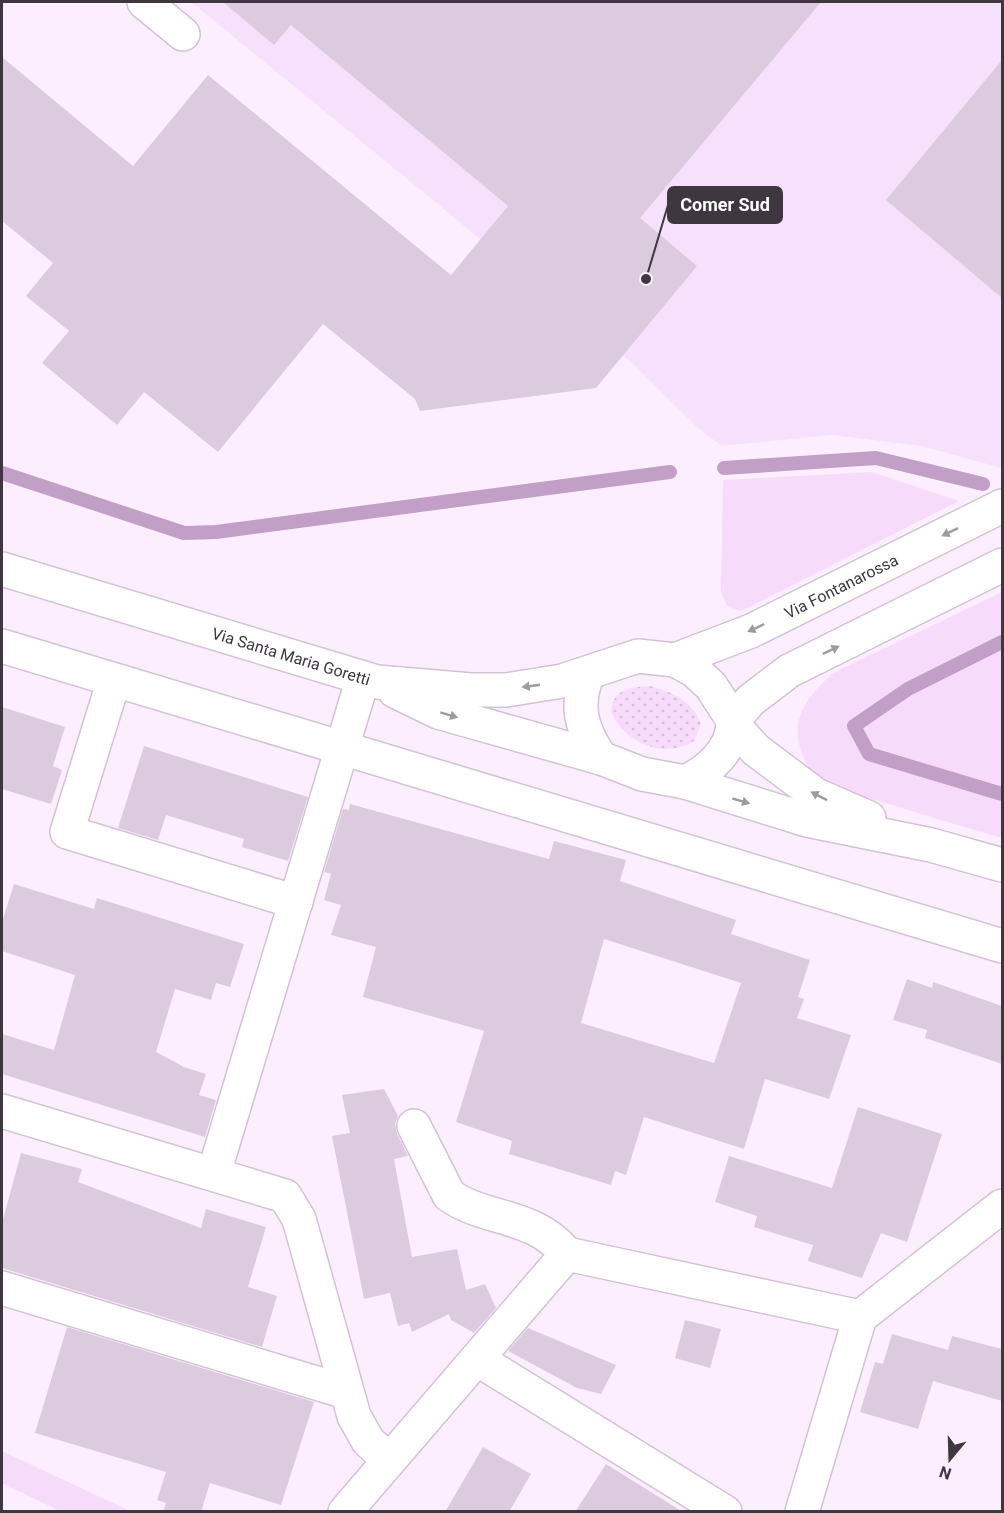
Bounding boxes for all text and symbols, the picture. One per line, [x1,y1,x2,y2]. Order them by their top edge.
callout: Comer Sud [668,187,782,223]
text: Comer Sud [680,194,770,215]
one-way arrow [941,527,959,537]
street label: Via Fontanarossa [781,550,901,623]
one-way arrow [747,623,765,633]
street label: Via Santa Maria Goretti [210,624,373,689]
one-way arrow [822,645,839,654]
one-way arrow [522,682,541,691]
one-way arrow [440,711,458,720]
one-way arrow [811,792,828,801]
one-way arrow [732,797,750,806]
north arrow [920,1429,980,1489]
text: N [937,1462,954,1484]

